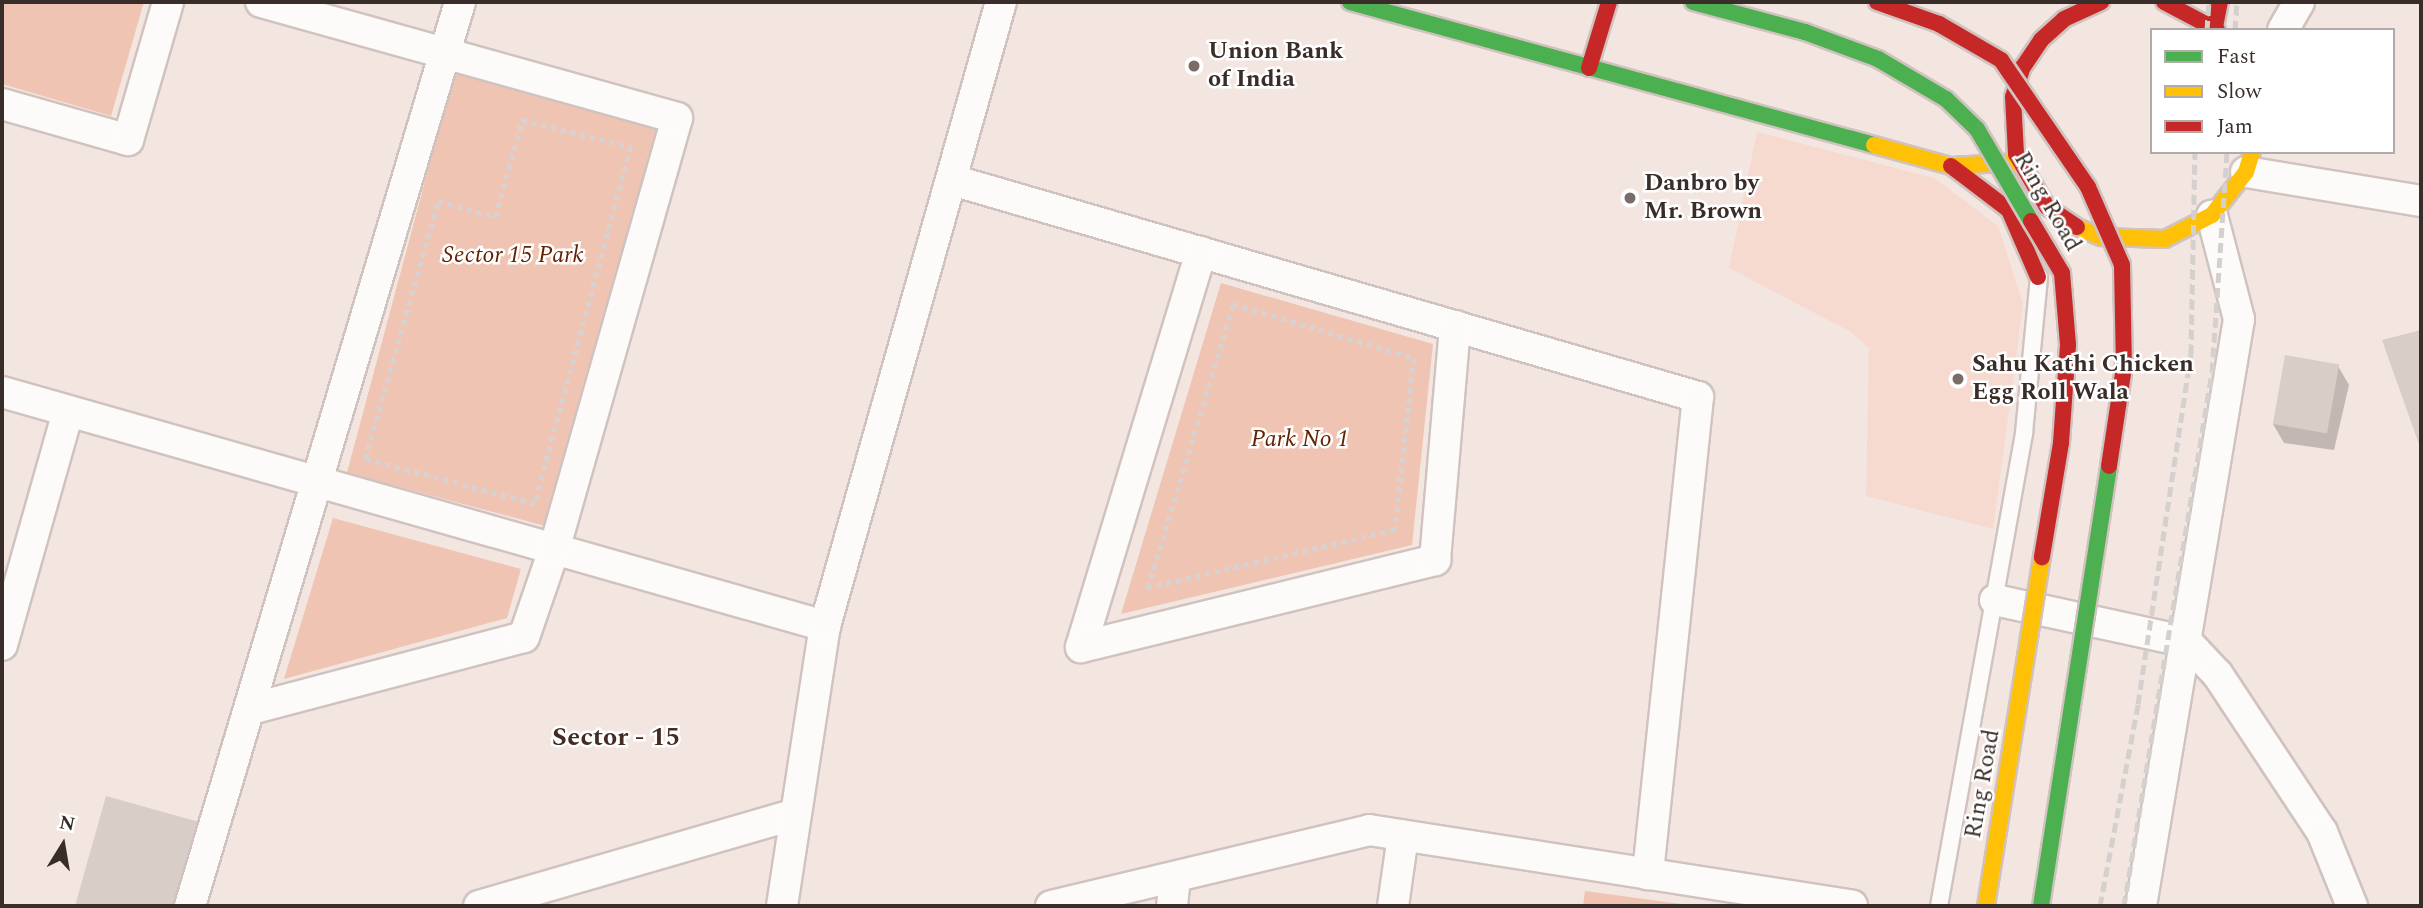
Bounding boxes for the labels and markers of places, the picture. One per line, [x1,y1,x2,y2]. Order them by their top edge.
place label: Union Bank of India [1208,38,1344,94]
marker: Union Bank of India [1186,58,1202,74]
place label: Danbro by Mr. Brown [1644,170,1762,226]
marker: Danbro by Mr. Brown [1622,190,1638,206]
place label: Sahu Kathi Chicken Egg Roll Wala [1972,351,2194,407]
marker: Sahu Kathi Chicken Egg Roll Wala [1950,371,1966,387]

